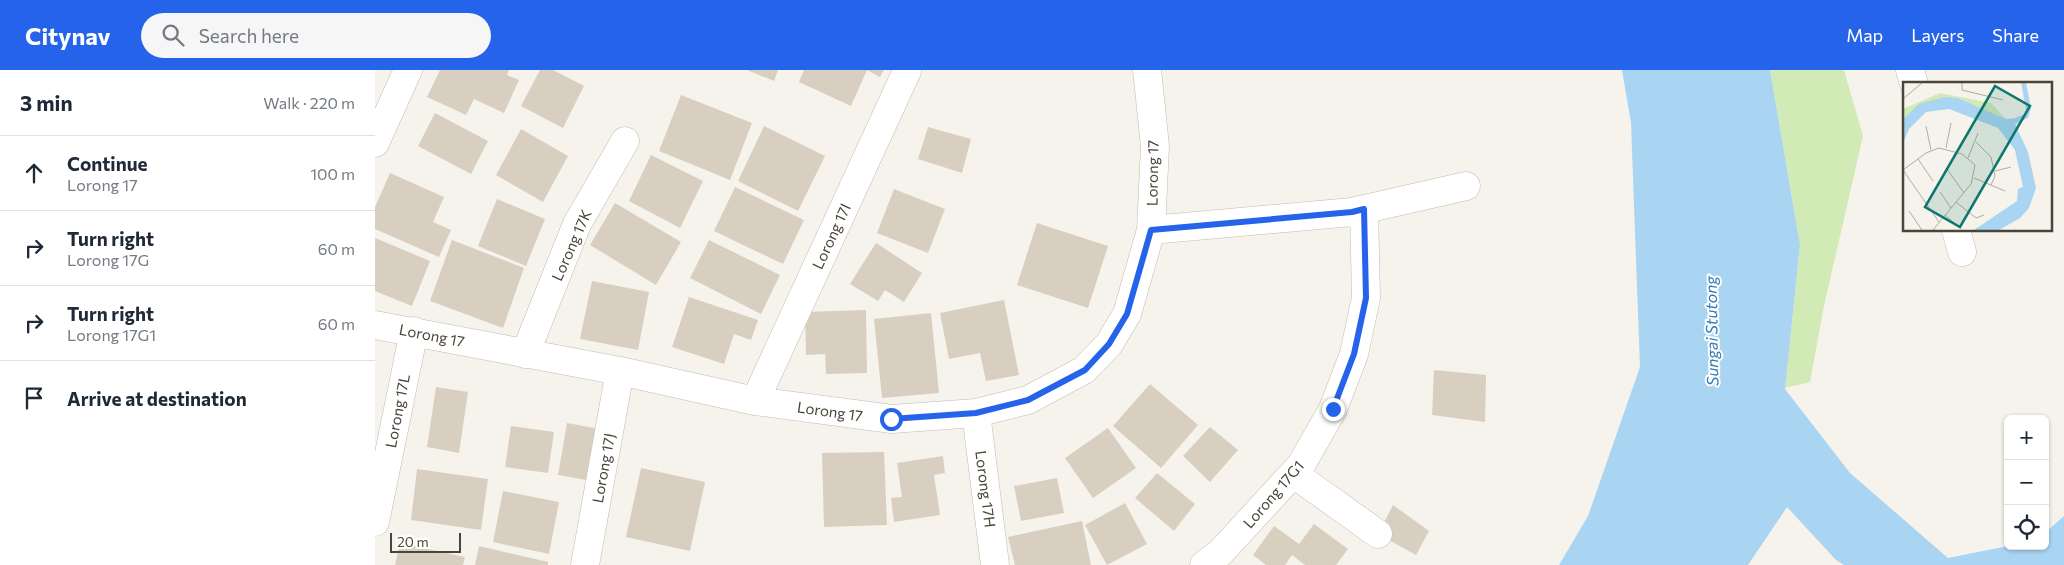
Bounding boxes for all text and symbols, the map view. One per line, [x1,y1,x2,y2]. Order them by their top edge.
search box [141,13,491,58]
text: Citynav [25,21,111,50]
icon: search [159,21,187,49]
text: Search here [199,24,299,47]
text: Map [1846,24,1883,46]
text: Layers [1911,24,1964,46]
text: Share [1992,24,2039,46]
inset map [1903,82,2051,231]
text: 3 min [20,90,73,115]
text: Walk · 220 m [263,93,355,112]
street label: Lorong 17 [1142,140,1162,206]
text: Continue [67,152,147,175]
icon: ahead [20,159,48,187]
text: 100 m [310,164,355,183]
text: Lorong 17 [67,175,138,194]
street label: Lorong 17I [808,200,854,272]
street label: Lorong 17K [547,207,595,283]
text: Turn right [67,227,154,250]
icon: right [20,234,48,262]
text: 60 m [318,239,355,258]
text: Lorong 17G [67,250,149,269]
water label: Sungai Stutong [1701,274,1721,386]
text: Turn right [67,302,154,325]
icon: right [20,309,48,337]
text: 60 m [318,314,355,333]
street label: Lorong 17 [398,320,466,350]
text: Lorong 17G1 [67,325,156,344]
street label: Lorong 17L [381,372,413,449]
icon: arrive [20,384,48,412]
text: Arrive at destination [67,387,247,410]
street label: Lorong 17 [796,397,864,425]
route end [1322,398,1345,421]
route start [880,408,903,431]
map controls [2004,415,2049,550]
button: + [2004,415,2049,460]
street label: Lorong 17J [588,432,618,504]
street label: Lorong 17H [972,449,1000,529]
street label: Lorong 17G1 [1239,457,1307,531]
button: − [2004,460,2049,505]
button: locate [2004,505,2049,550]
scale bar [390,530,461,553]
text: 20 m [397,533,429,550]

